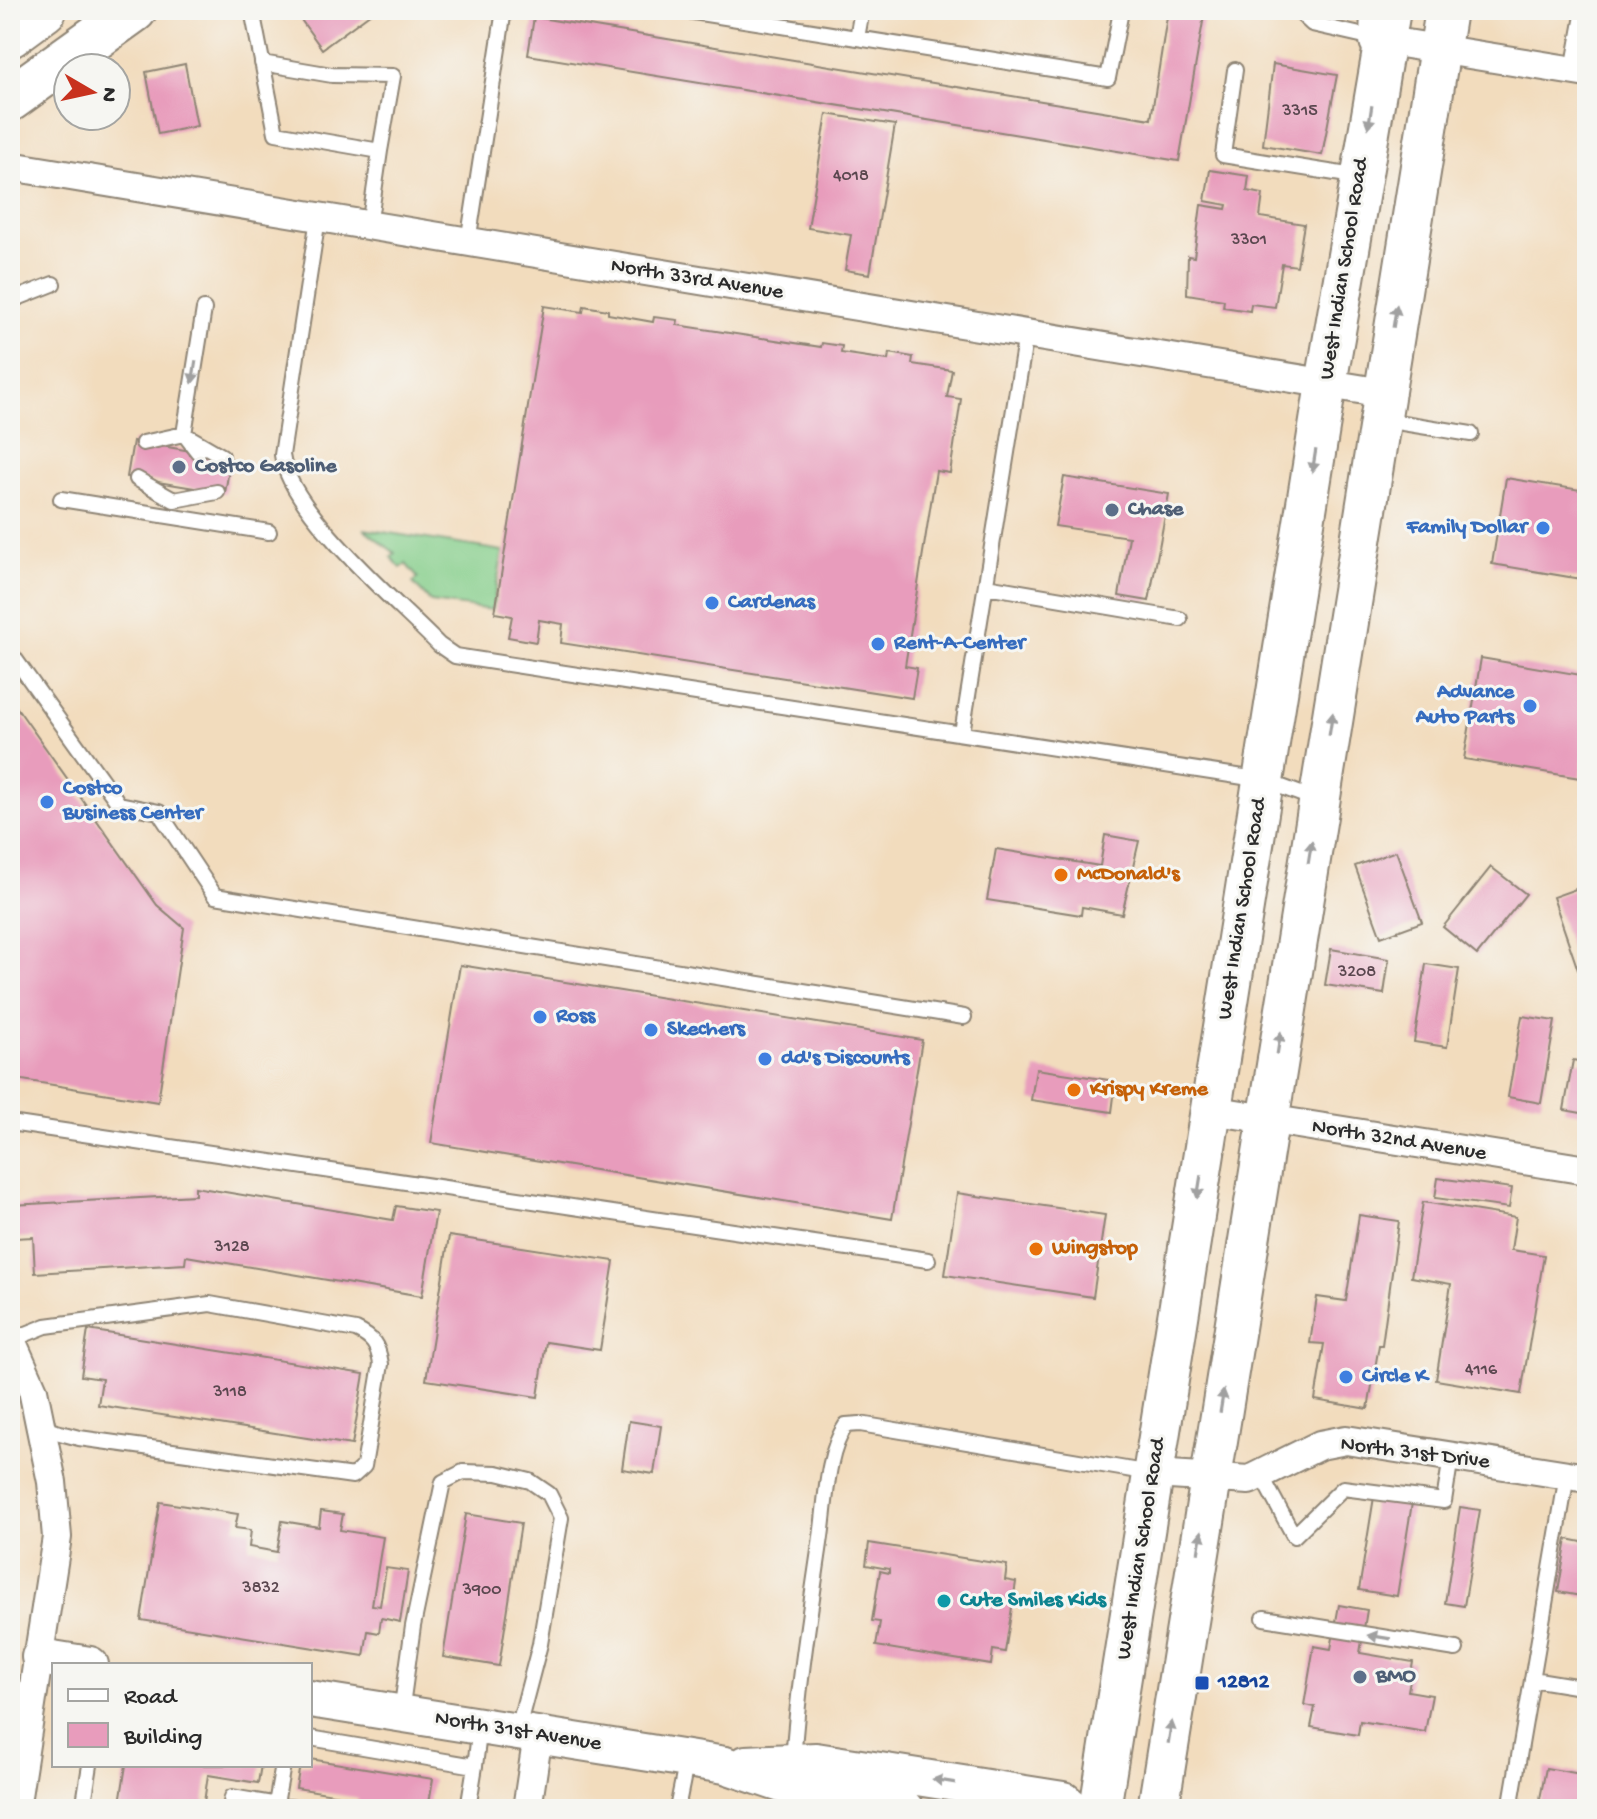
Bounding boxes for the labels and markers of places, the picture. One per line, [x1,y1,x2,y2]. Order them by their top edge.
place label: Costco Gasoline [194,454,337,480]
marker: Costco Gasoline [170,458,188,476]
place label: Chase [1127,497,1184,523]
marker: Chase [1103,501,1121,519]
place label: Family Dollar [1406,515,1529,541]
marker: Family Dollar [1534,519,1552,537]
place label: Cardenas [727,590,817,616]
marker: Cardenas [703,594,721,612]
place label: Rent-A-Center [893,631,1027,657]
marker: Rent-A-Center [869,635,887,653]
place label: Advance Auto Parts [1415,680,1516,731]
marker: Advance Auto Parts [1521,697,1539,715]
place label: Costco Business Center [62,776,205,827]
marker: Costco Business Center [38,793,56,811]
place label: McDonald's [1077,862,1181,888]
marker: McDonald's [1052,866,1070,884]
place label: Ross [555,1004,597,1030]
marker: Ross [531,1008,549,1026]
place label: Skechers [667,1017,747,1043]
marker: Skechers [642,1021,660,1039]
place label: dd's Discounts [781,1046,912,1072]
marker: dd's Discounts [756,1050,774,1068]
place label: Krispy Kreme [1089,1077,1209,1103]
marker: Krispy Kreme [1065,1081,1083,1099]
place label: Wingstop [1051,1236,1138,1262]
marker: Wingstop [1027,1240,1045,1258]
place label: Circle K [1361,1364,1430,1390]
marker: Circle K [1337,1368,1355,1386]
place label: Cute Smiles Kids [959,1588,1108,1614]
marker: Cute Smiles Kids [935,1592,953,1610]
place label: BMO [1375,1664,1417,1690]
marker: BMO [1351,1668,1369,1686]
place label: 12812 [1217,1670,1270,1696]
marker: 12812 [1193,1674,1211,1692]

